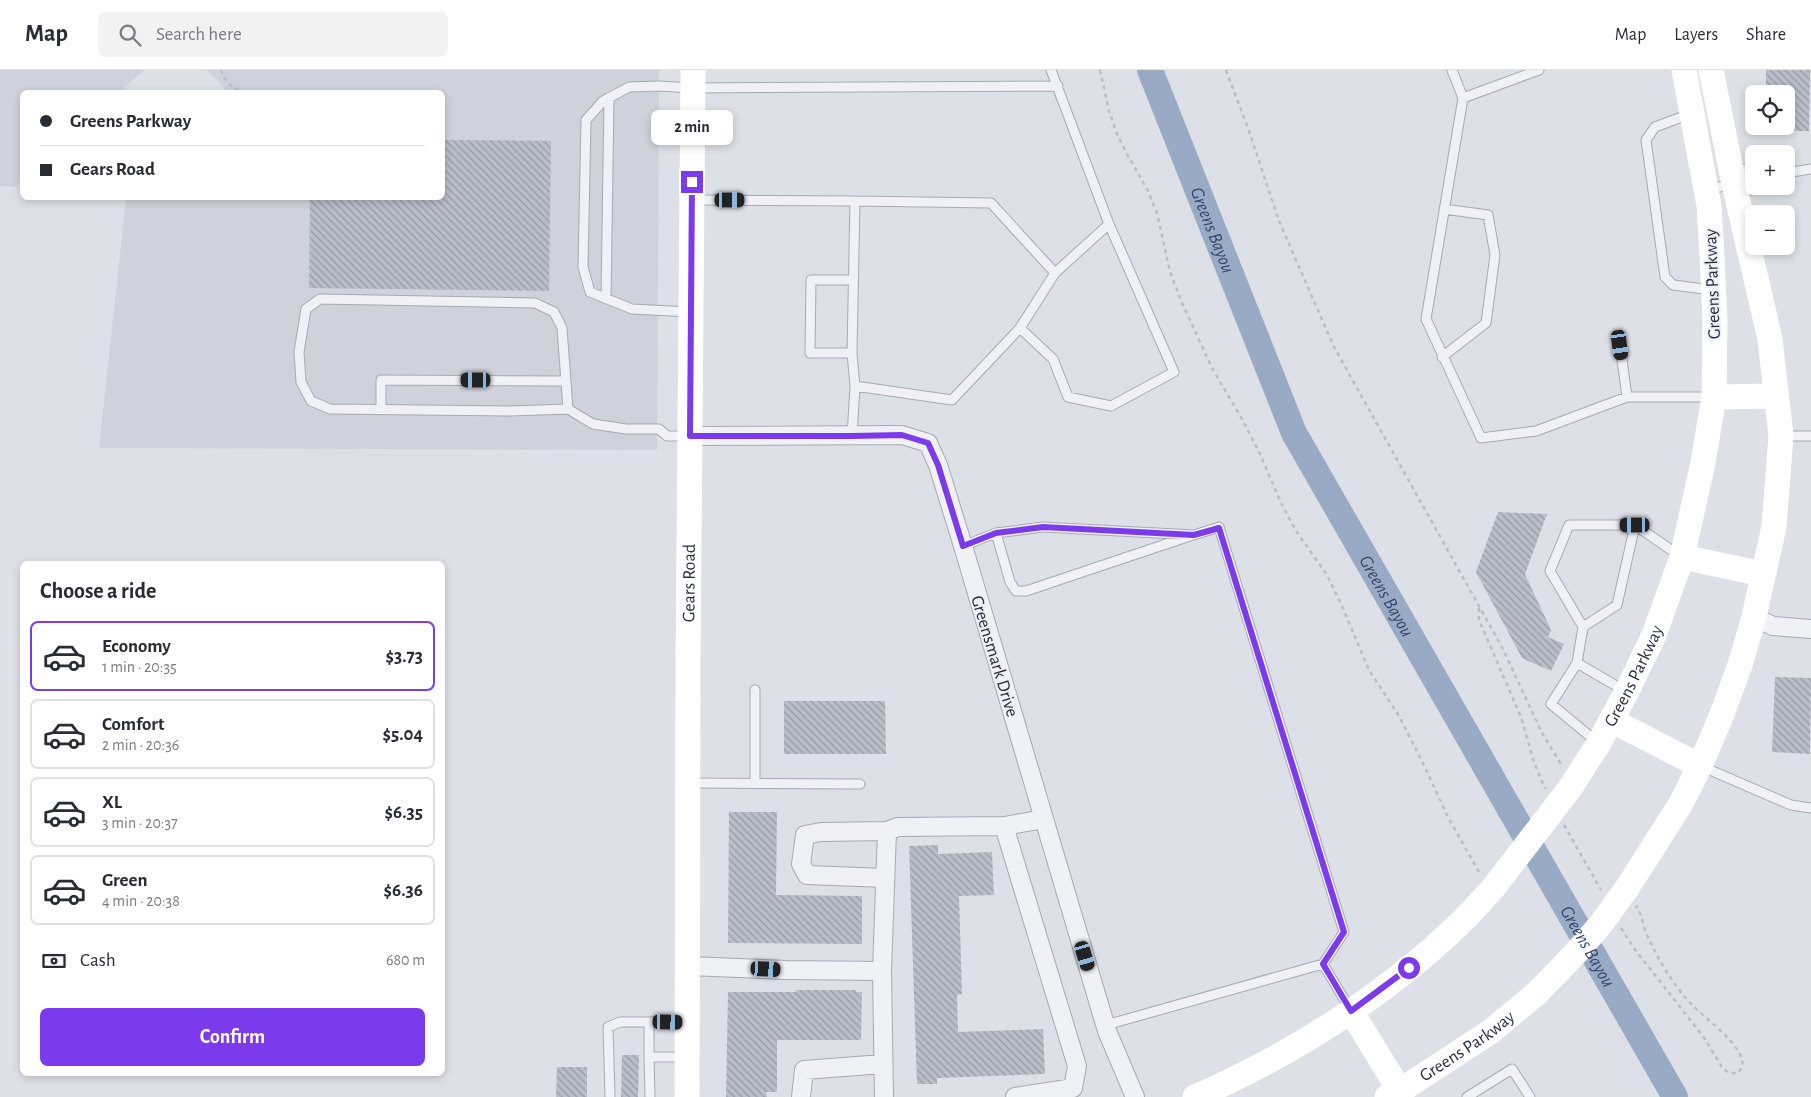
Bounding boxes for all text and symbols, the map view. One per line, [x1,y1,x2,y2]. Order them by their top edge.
search box [98,12,448,57]
icon: search [116,21,144,49]
text: Map [25,22,68,46]
text: Search here [156,25,242,44]
text: Map [1615,26,1646,44]
text: Layers [1674,26,1718,44]
text: Share [1746,26,1786,44]
map controls [1745,85,1795,255]
button: locate [1745,85,1795,135]
callout: 2 min [651,109,733,144]
text: Greens Parkway [70,112,191,131]
text: 2 min [674,119,710,135]
button: + [1745,145,1795,195]
text: Gears Road [70,160,155,179]
route end [681,171,703,193]
water label: Greens Bayou [1186,185,1238,276]
car [715,193,745,208]
button: − [1745,205,1795,255]
street label: Greens Parkway [1702,228,1724,339]
car [1610,329,1629,361]
car [461,373,491,388]
car [1620,518,1650,533]
street label: Gears Road [680,544,699,622]
water label: Greens Bayou [1355,552,1417,640]
text: Choose a ride [40,580,156,602]
street label: Greensmark Drive [967,594,1021,719]
street label: Greens Parkway [1602,623,1667,730]
icon: car [42,634,87,679]
text: Economy [102,637,171,656]
text: $3.73 [386,647,423,666]
text: 1 min · 20:35 [102,659,177,675]
icon: car [42,712,87,757]
text: Comfort [102,715,164,734]
text: $5.04 [382,725,423,744]
text: 2 min · 20:36 [102,737,179,753]
icon: car [42,790,87,835]
text: XL [102,793,122,812]
text: $6.35 [385,803,423,822]
text: 3 min · 20:37 [102,815,178,831]
icon: car [42,868,87,913]
text: Green [102,871,148,890]
text: $6.36 [384,881,423,900]
text: 4 min · 20:38 [102,893,180,909]
water label: Greens Bayou [1556,903,1618,991]
car [1073,939,1096,973]
icon: cash [40,947,68,975]
text: Cash [80,951,116,970]
text: 680 m [386,952,425,968]
route start [1398,957,1420,979]
car [750,961,781,977]
button: Confirm [40,1008,425,1066]
street label: Greens Parkway [1417,1008,1518,1085]
car [652,1014,683,1030]

